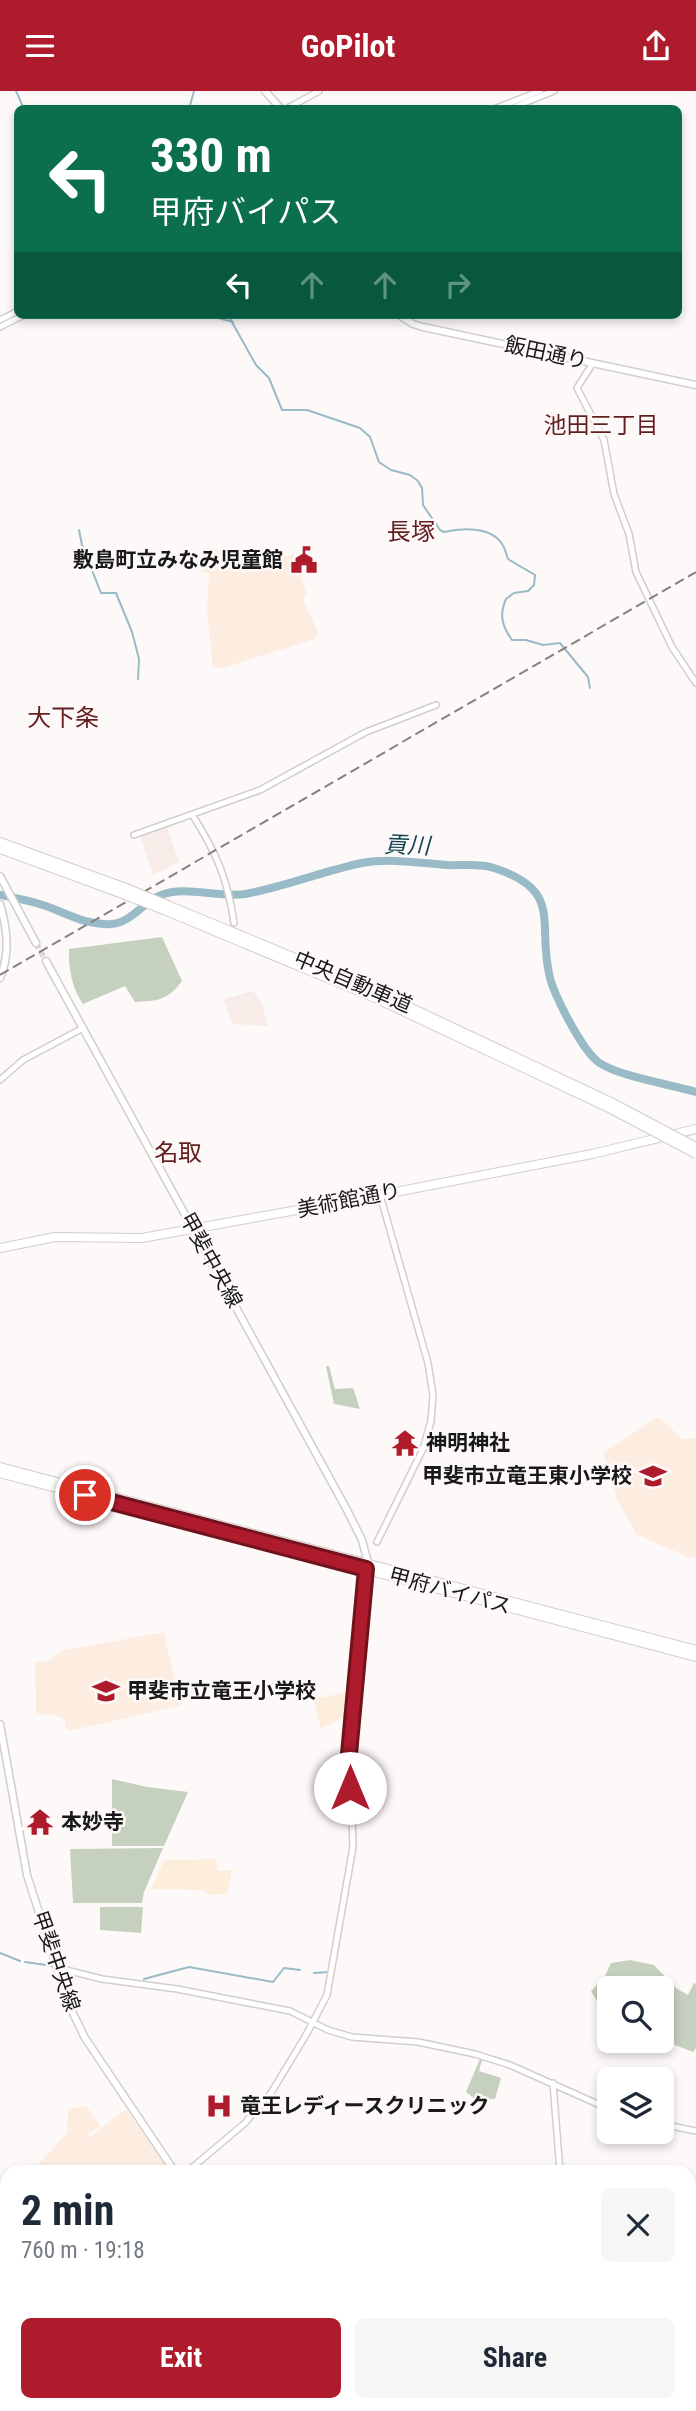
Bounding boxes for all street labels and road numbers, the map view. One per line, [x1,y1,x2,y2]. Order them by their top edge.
street label: 飯田通り [502,333,590,373]
street label: 中央自動車道 [290,946,416,1018]
street label: 美術館通り [295,1178,403,1222]
street label: 甲斐中央線 [175,1208,247,1312]
street label: 甲府バイパス [386,1563,514,1619]
street label: 甲斐中央線 [28,1907,84,2015]

